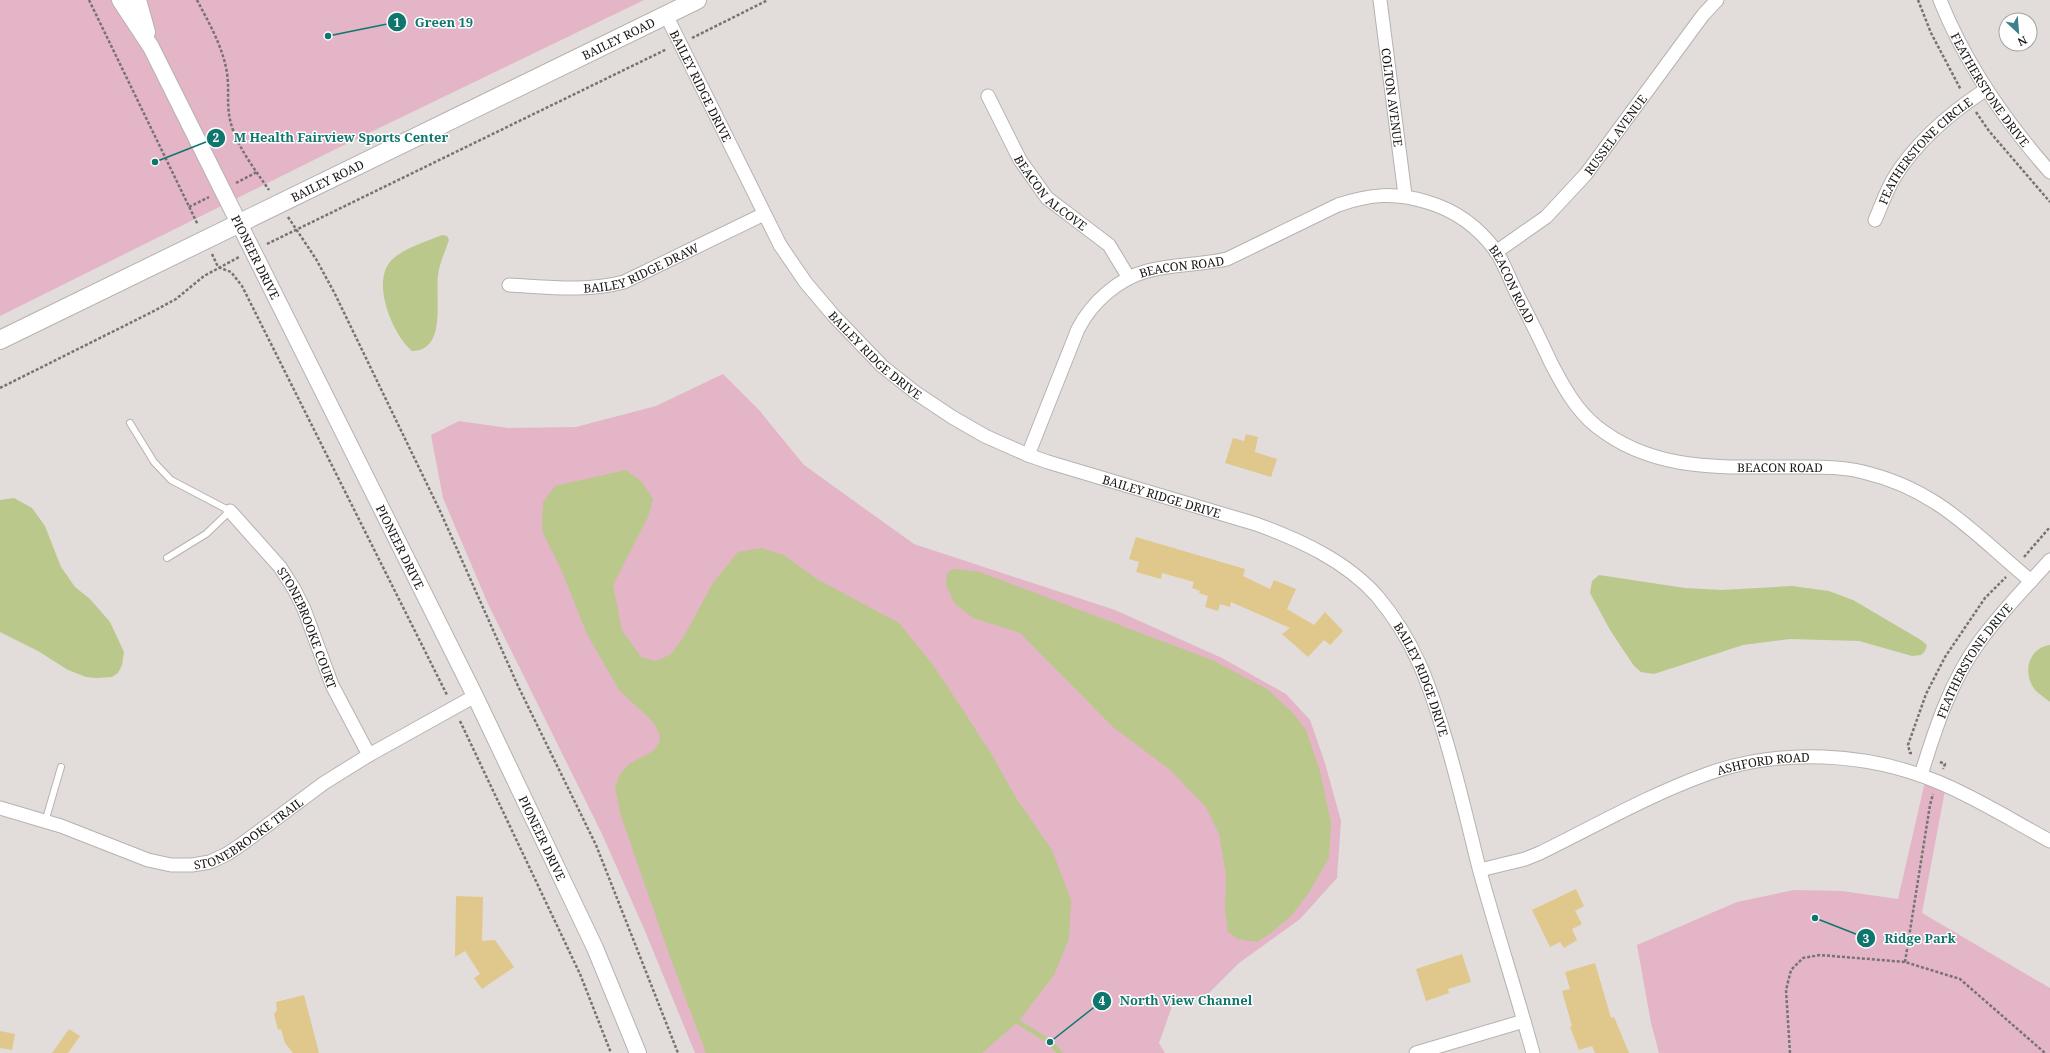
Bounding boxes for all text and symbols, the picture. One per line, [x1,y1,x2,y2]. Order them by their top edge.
callout: Green 19 [387,10,481,35]
north arrow [1998,12,2038,52]
text: Green 19 [415,13,473,31]
street label: BAILEY ROAD [579,13,658,63]
text: 1 [394,14,401,31]
street label: BAILEY RIDGE DRIVE [666,27,736,145]
street label: FEATHERSTONE DRIVE [1949,29,2033,149]
street label: COLTON AVENUE [1378,47,1407,148]
street label: RUSSEL AVENUE [1580,91,1650,178]
street label: FEATHERSTONE CIRCLE [1874,93,1976,207]
callout: M Health Fairview Sports Center [206,125,457,150]
text: M Health Fairview Sports Center [234,128,448,146]
text: 2 [213,129,220,146]
street label: BEACON ALCOVE [1010,152,1091,234]
street label: BAILEY ROAD [288,155,367,205]
street label: PIONEER DRIVE [228,212,284,302]
street label: BAILEY RIDGE DRAW [583,238,702,296]
street label: BEACON ROAD [1485,241,1539,326]
street label: BEACON ROAD [1137,251,1226,281]
street label: BAILEY RIDGE DRIVE [825,307,925,403]
street label: BEACON ROAD [1737,458,1823,476]
street label: BAILEY RIDGE DRIVE [1101,470,1223,522]
street label: PIONEER DRIVE [372,502,429,592]
street label: STONEBROOKE COURT [274,564,341,691]
street label: FEATHERSTONE DRIVE [1932,599,2016,721]
street label: BAILEY RIDGE DRIVE [1390,619,1453,738]
street label: ASHFORD ROAD [1715,748,1810,779]
street label: STONEBROOKE TRAIL [193,793,306,873]
street label: PIONEER DRIVE [515,793,570,883]
callout: Ridge Park [1856,926,1964,951]
text: Ridge Park [1884,929,1956,947]
text: 3 [1863,930,1870,947]
callout: North View Channel [1092,988,1260,1013]
text: North View Channel [1120,991,1253,1009]
text: 4 [1099,992,1106,1009]

